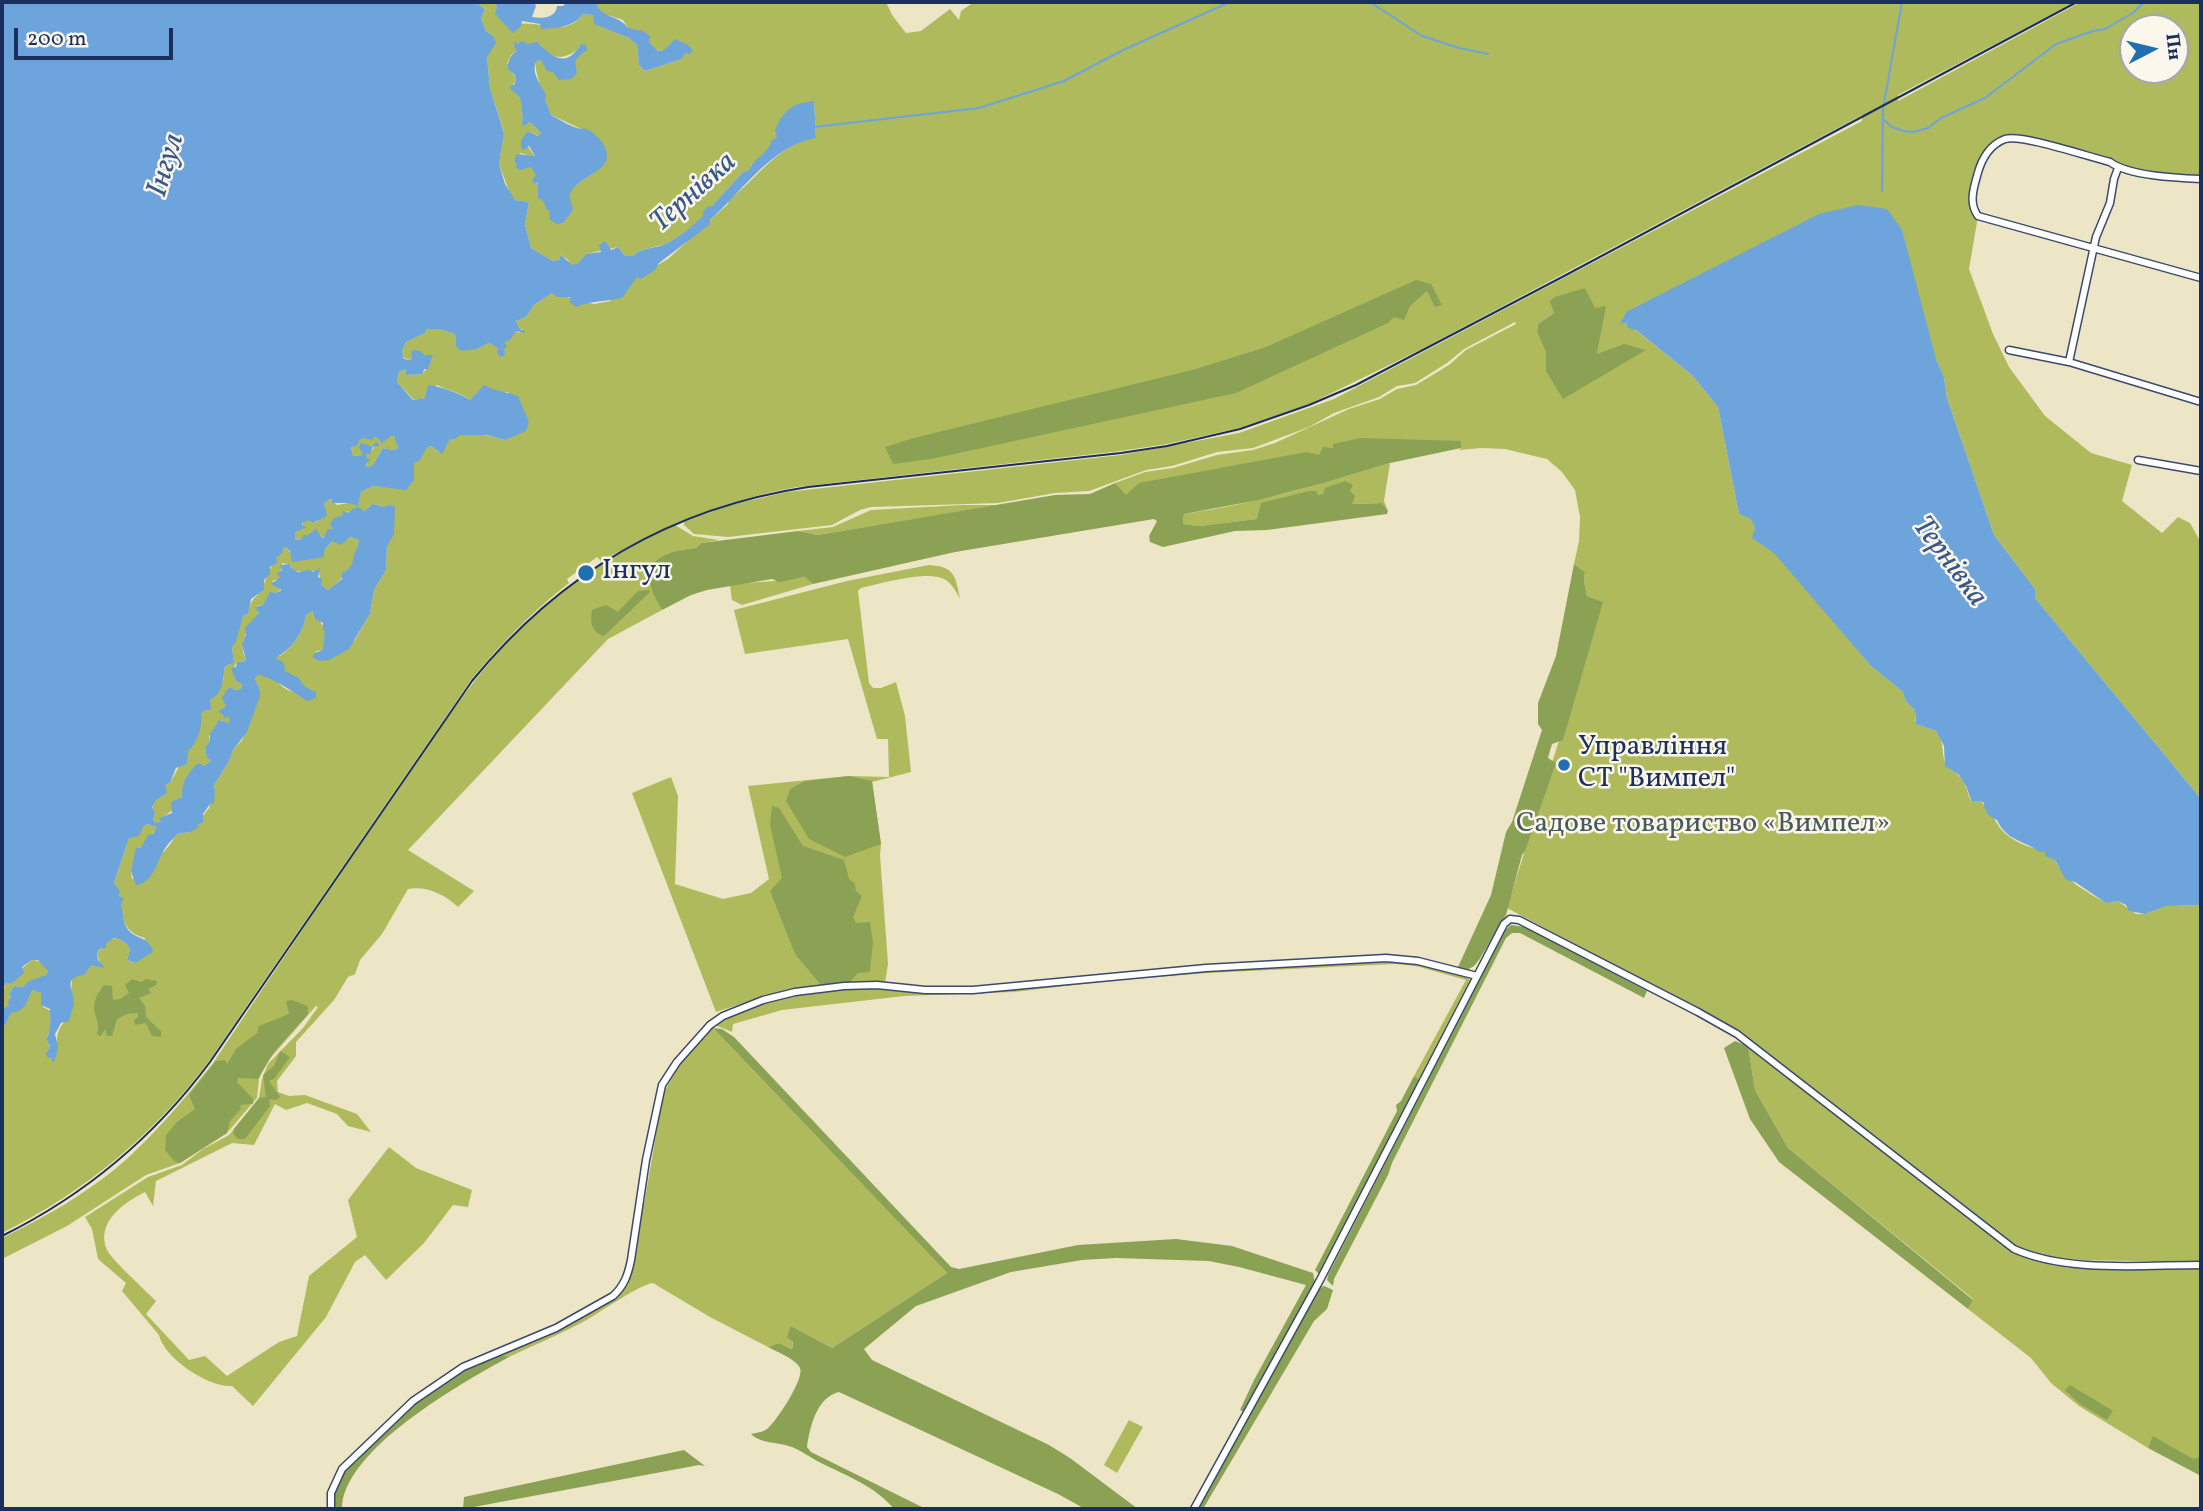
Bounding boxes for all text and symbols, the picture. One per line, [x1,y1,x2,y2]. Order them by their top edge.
scale bar [18,14,177,58]
north arrow [2119,14,2189,84]
text: 200 m [27,25,87,54]
text: Пн [2158,32,2187,62]
water label: Інгул [141,130,195,202]
water label: Тернівка [645,146,745,242]
water label: Тернівка [1903,511,1993,615]
place label: Інгул [602,556,671,590]
marker: Інгул [576,563,596,583]
place label: Управління СТ "Вимпел" [1578,732,1735,798]
marker: Управління СТ "Вимпел" [1556,757,1572,773]
park label: Садове товариство «Вимпел» [1516,809,1890,843]

